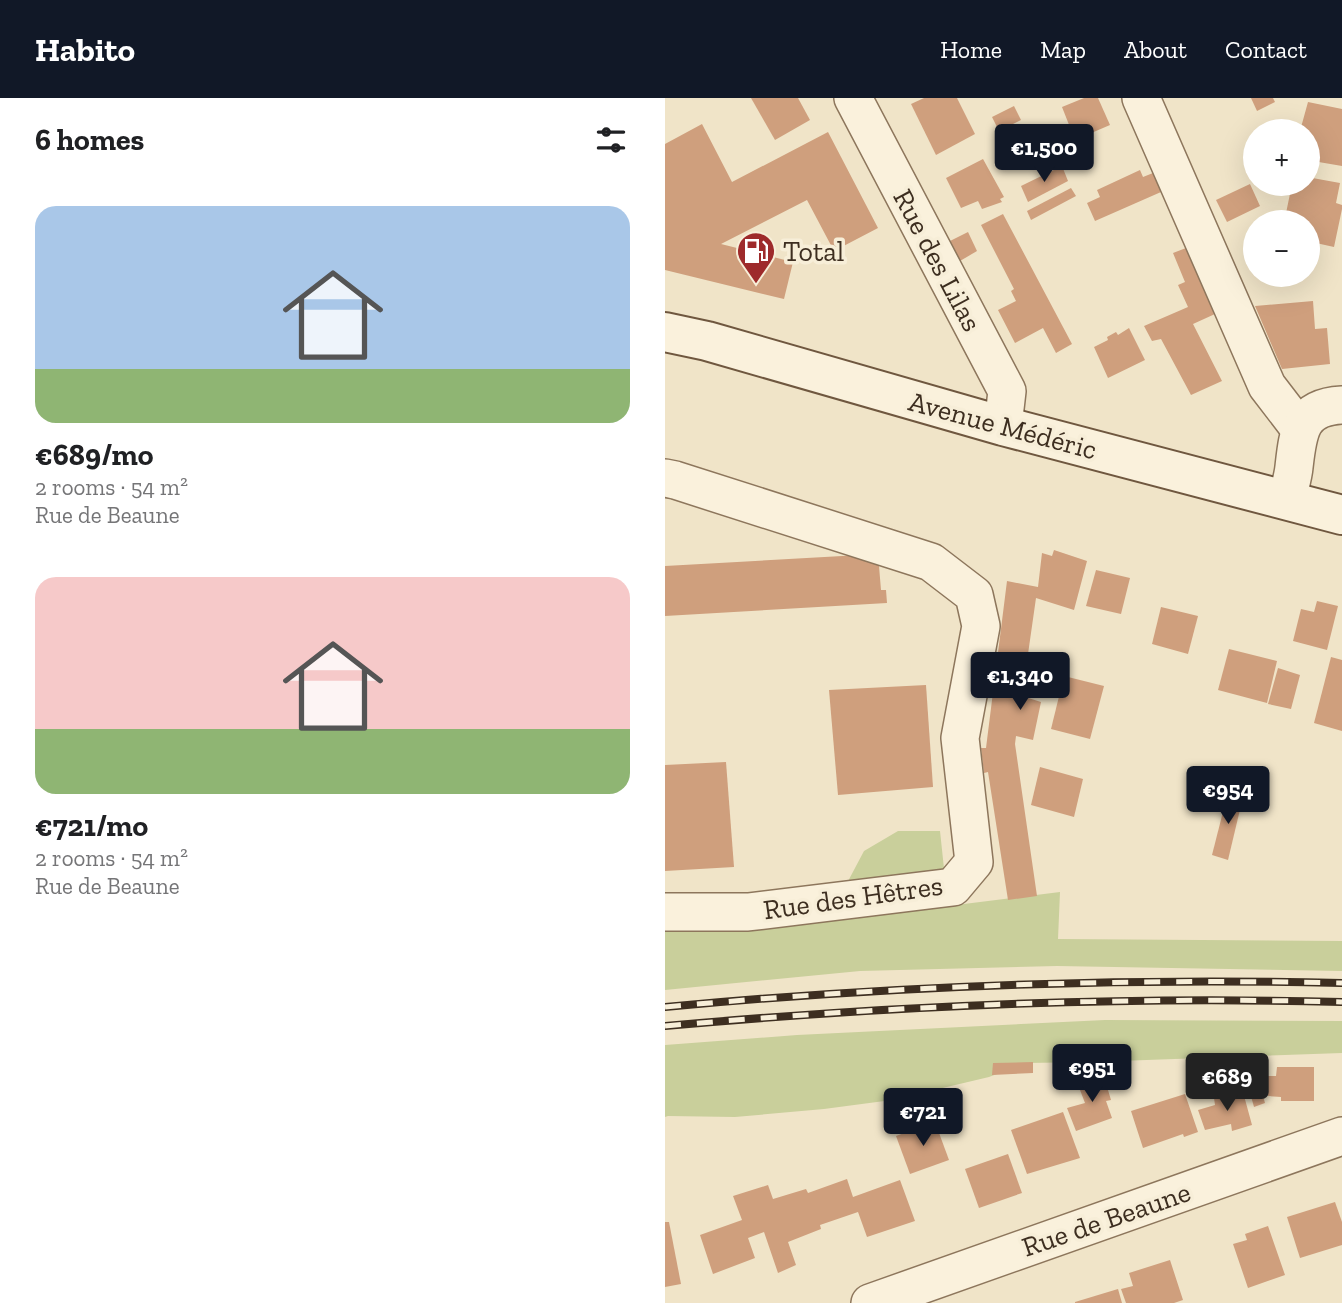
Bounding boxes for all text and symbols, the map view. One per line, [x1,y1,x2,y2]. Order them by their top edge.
text: Habito [35,30,135,69]
text: Home [940,35,1002,64]
text: Map [1040,35,1086,64]
text: About [1124,35,1187,64]
text: Contact [1225,35,1307,64]
map controls [1243,119,1320,287]
button: + [1243,119,1320,196]
icon: filters [592,121,630,159]
text: 6 homes [35,122,144,158]
pin: €1,500 [987,125,1101,184]
text: €1,500 [1011,133,1077,161]
street label: Rue des Lilas [886,184,989,337]
button: − [1243,210,1320,287]
fuel station icon: Total [735,230,777,285]
place label: Total [783,235,844,268]
icon: home [270,252,396,378]
street label: Avenue Médéric [905,385,1101,466]
text: €689/mo [35,437,153,473]
text: 2 rooms · 54 m² [35,473,188,501]
text: Rue de Beaune [35,501,180,529]
icon: home [270,623,396,749]
pin: €1,340 [963,652,1077,712]
text: €1,340 [987,661,1053,689]
pin: €954 [1187,766,1269,826]
text: €954 [1202,775,1254,803]
text: €721/mo [35,808,148,844]
text: 2 rooms · 54 m² [35,844,188,872]
street label: Rue des Hêtres [761,869,945,926]
text: Rue de Beaune [35,872,180,900]
pin: €951 [1051,1044,1133,1104]
text: €951 [1068,1053,1116,1081]
pin: €689 [1186,1054,1268,1113]
text: €689 [1202,1062,1252,1090]
pin: €721 [882,1088,964,1148]
text: €721 [900,1097,946,1125]
street label: Rue de Beaune [1018,1175,1195,1264]

